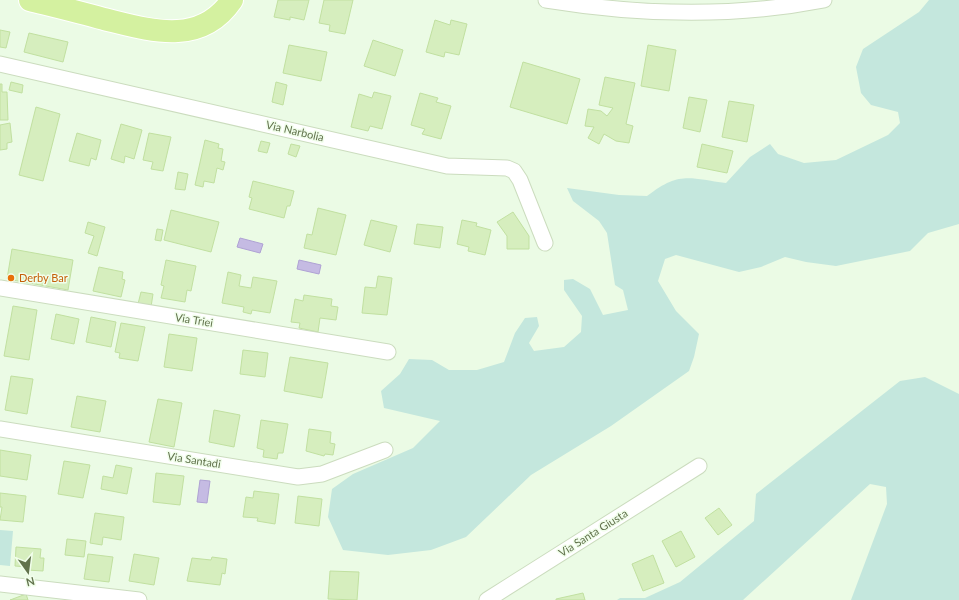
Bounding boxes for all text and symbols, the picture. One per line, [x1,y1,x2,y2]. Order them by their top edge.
street label: Via Narbolia [265,118,325,144]
place label: Derby Bar [19,271,68,284]
marker: Derby Bar [6,273,16,283]
street label: Via Triei [174,310,214,329]
street label: Via Santadi [166,449,222,470]
street label: Via Santa Giusta [556,506,630,559]
north arrow [8,552,48,592]
text: N [25,575,36,590]

